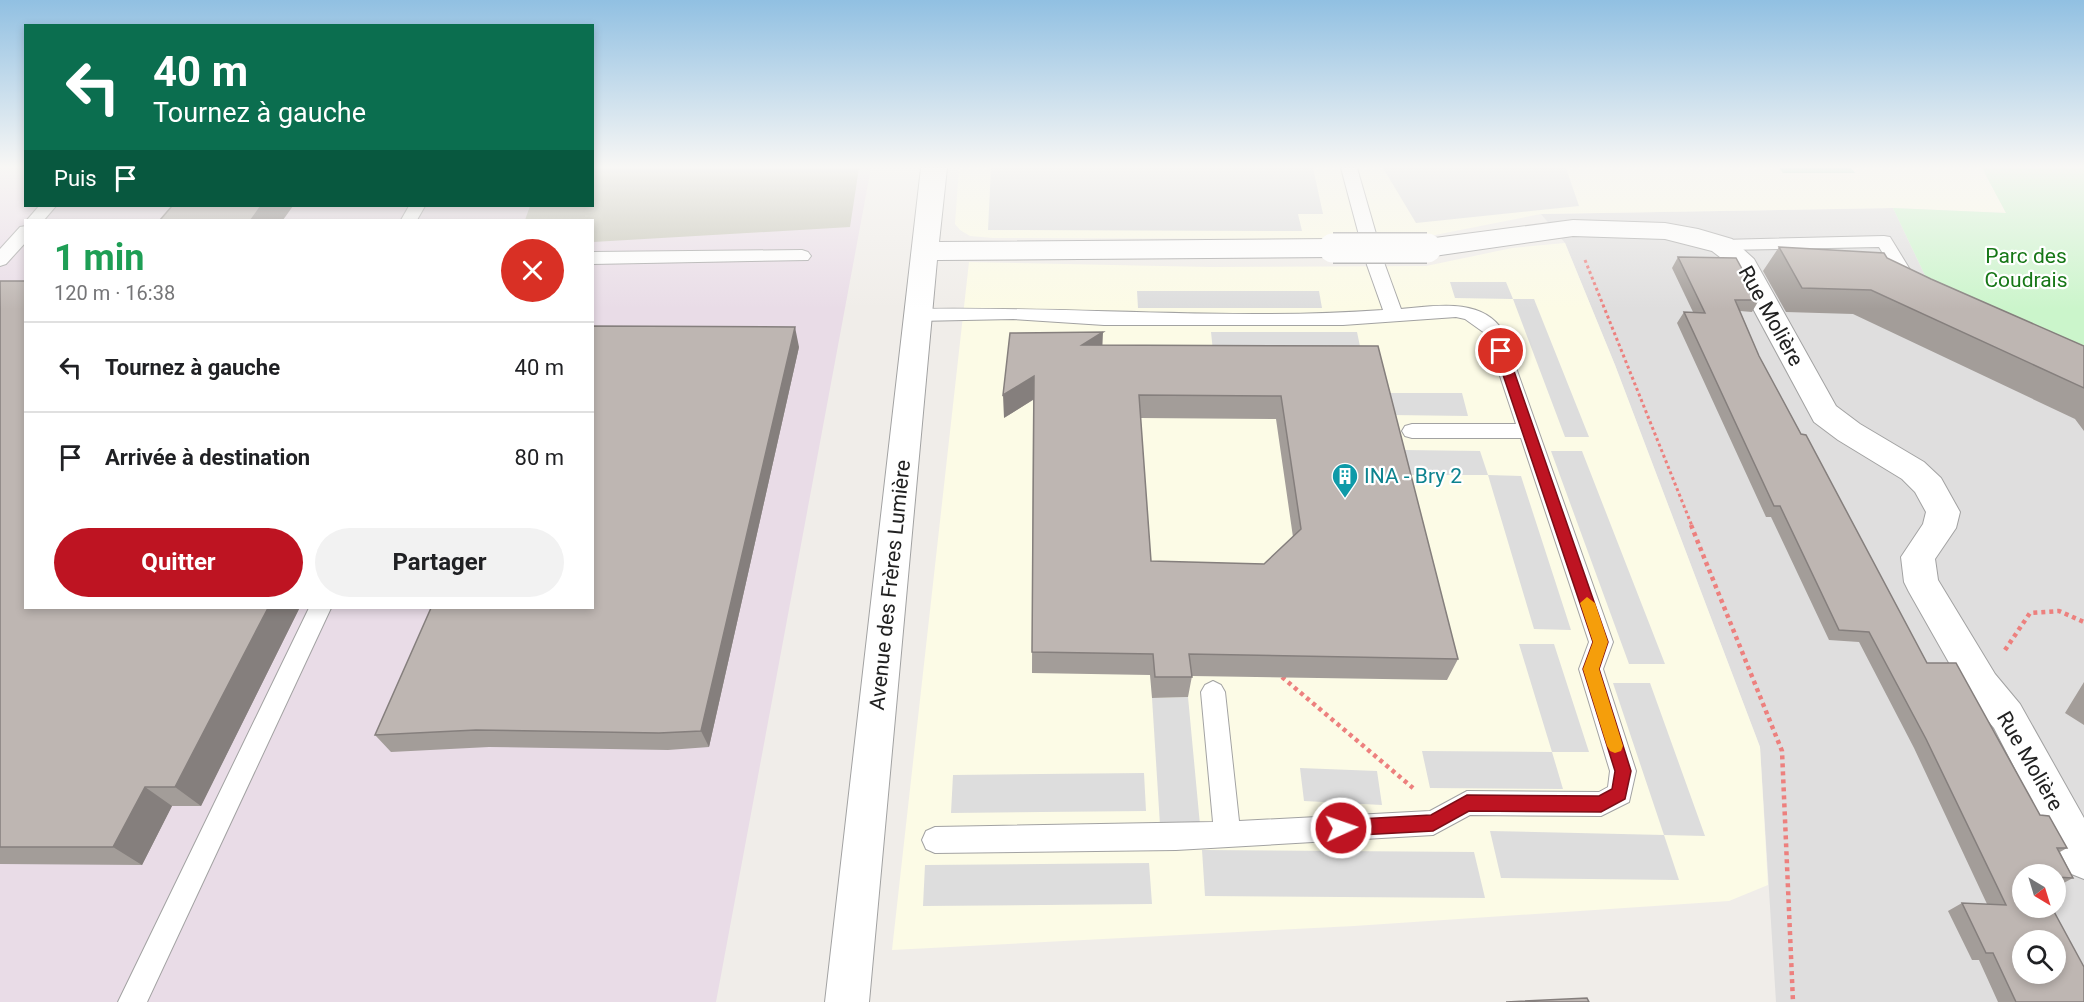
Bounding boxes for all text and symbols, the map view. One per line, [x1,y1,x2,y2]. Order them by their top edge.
text: 40 m [153,47,248,96]
icon: left [54,48,132,126]
text: Tournez à gauche [153,97,366,129]
icon: arrive [109,162,142,195]
text: Puis [54,166,97,191]
text: 1 min [54,237,145,279]
button: close [501,239,564,302]
park label: Parc des Coudrais [1984,244,2068,292]
street label: Rue Molière [1734,262,1808,370]
text: 120 m · 16:38 [54,281,175,305]
pin [1475,325,1526,376]
icon: arrive [1484,334,1517,367]
icon: left [54,351,87,384]
text: Tournez à gauche [105,355,280,380]
text: 40 m [515,355,564,380]
icon: arrive [54,441,87,474]
text: Arrivée à destination [105,445,310,470]
text: 80 m [515,445,564,470]
street label: Avenue des Frères Lumière [865,459,915,711]
building icon: INA - Bry 2 [1330,461,1360,499]
place label: INA - Bry 2 [1364,464,1462,488]
button: Quitter [54,528,303,597]
button: Partager [315,528,564,597]
street label: Rue Molière [1992,707,2068,815]
position arrow [1309,796,1373,860]
north arrow [2012,864,2066,918]
map controls [2012,864,2066,984]
button: search [2012,930,2066,984]

